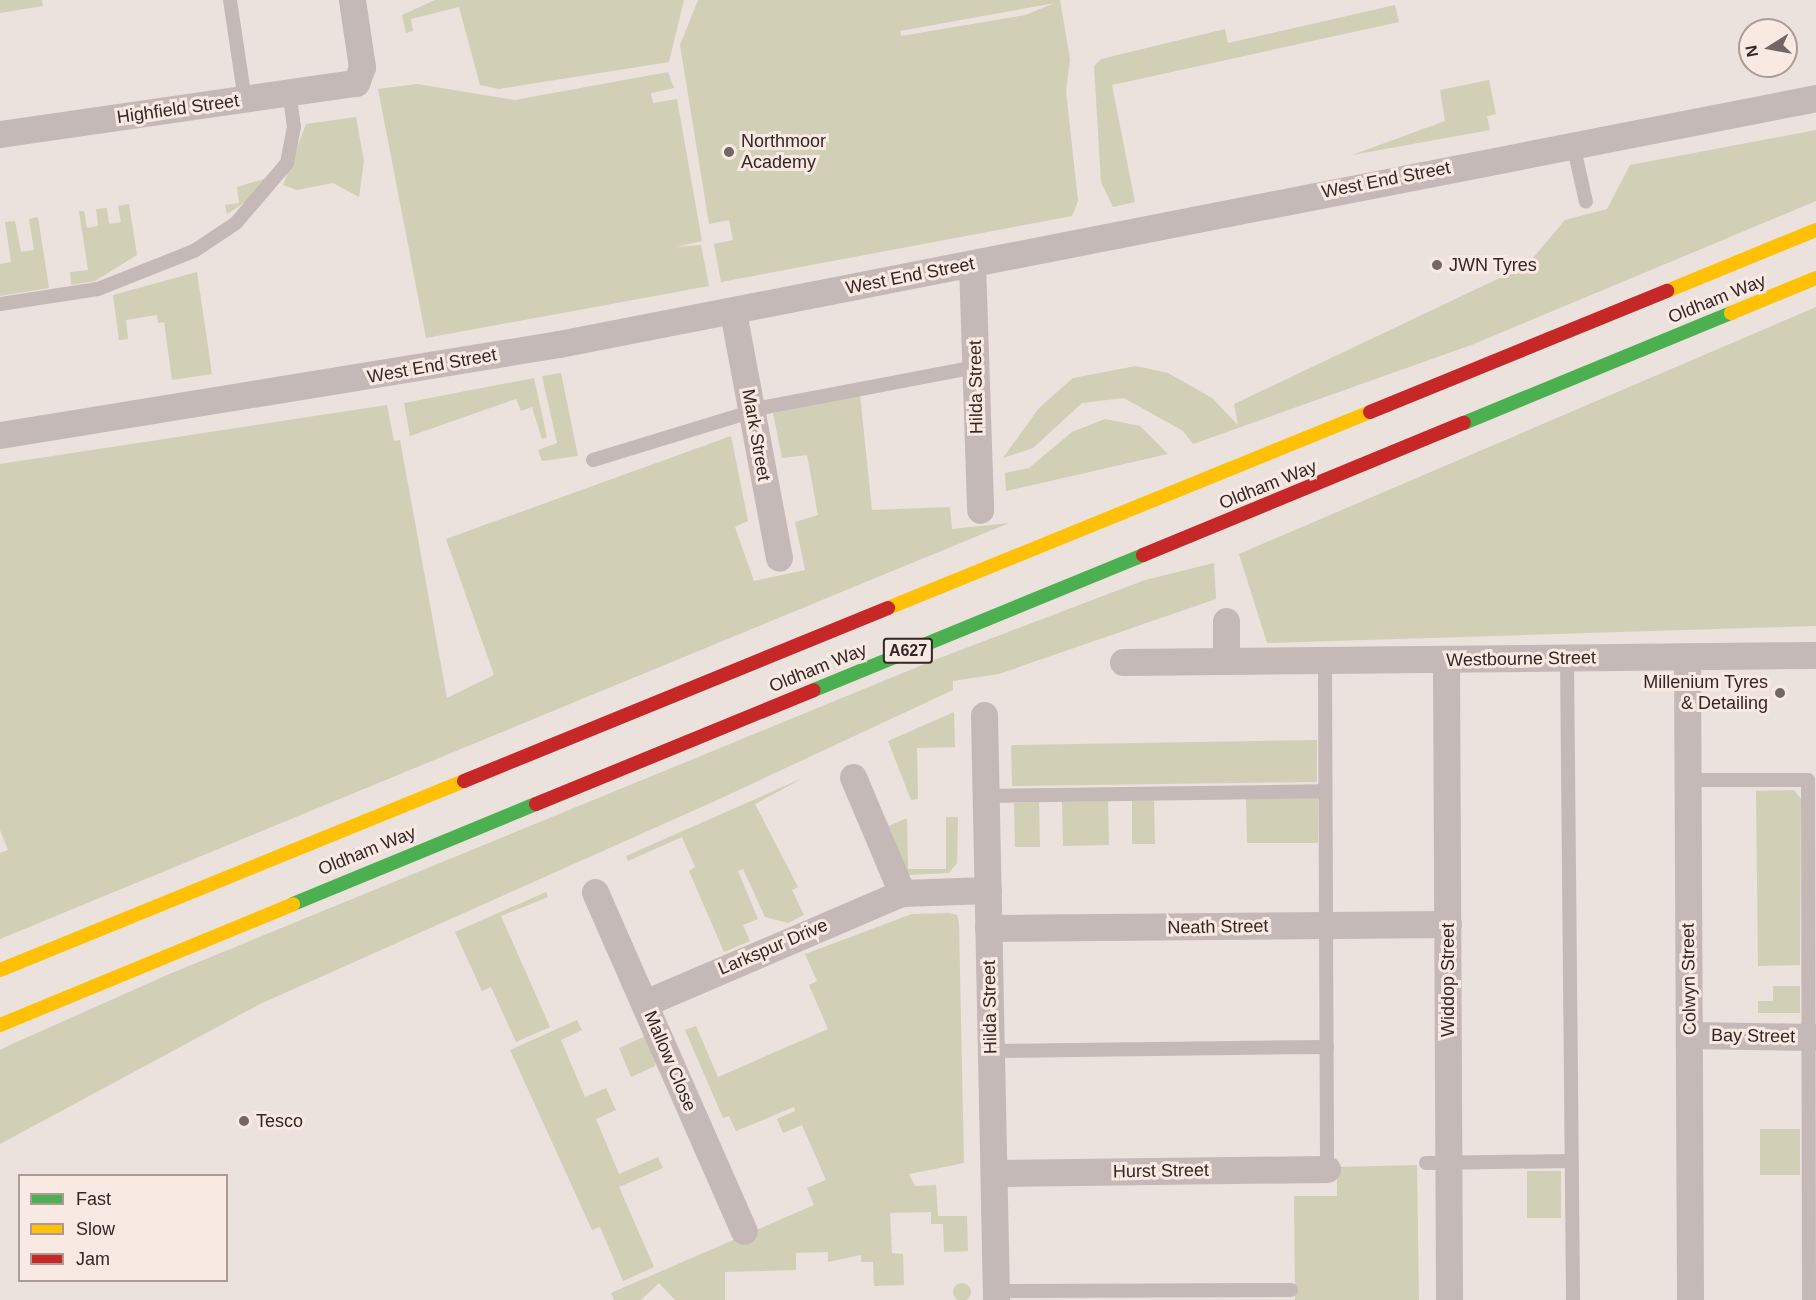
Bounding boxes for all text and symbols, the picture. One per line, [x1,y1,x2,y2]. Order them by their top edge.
north arrow [1738,18,1798,78]
text: N [1742,44,1761,58]
street label: Highfield Street [116,90,240,128]
place label: Northmoor Academy [741,131,826,174]
marker: Northmoor Academy [722,145,736,159]
street label: West End Street [1320,157,1452,203]
street label: West End Street [844,253,976,299]
place label: JWN Tyres [1449,254,1537,276]
marker: JWN Tyres [1430,258,1444,272]
street label: Oldham Way [1665,270,1769,328]
street label: Hilda Street [964,340,988,434]
street label: West End Street [366,344,498,388]
street label: Mark Street [737,387,775,483]
street label: Oldham Way [1216,456,1320,514]
road number: A627 [882,638,934,664]
street label: Oldham Way [766,639,870,697]
street label: Westbourne Street [1446,647,1596,671]
place label: Millenium Tyres & Detailing [1643,672,1768,714]
marker: Millenium Tyres & Detailing [1773,686,1787,700]
street label: Oldham Way [315,822,419,880]
street label: Larkspur Drive [715,914,831,980]
street label: Neath Street [1167,915,1269,939]
street label: Widdop Street [1437,923,1459,1037]
street label: Colwyn Street [1677,923,1701,1035]
street label: Hilda Street [978,960,1002,1054]
street label: Mallow Close [639,1008,701,1114]
street label: Bay Street [1711,1024,1795,1048]
place label: Tesco [256,1110,303,1132]
marker: Tesco [237,1114,251,1128]
street label: Hurst Street [1113,1159,1209,1183]
legend [18,1174,228,1282]
text: Fast [76,1189,111,1209]
text: Slow [76,1219,115,1239]
text: Jam [76,1249,110,1269]

